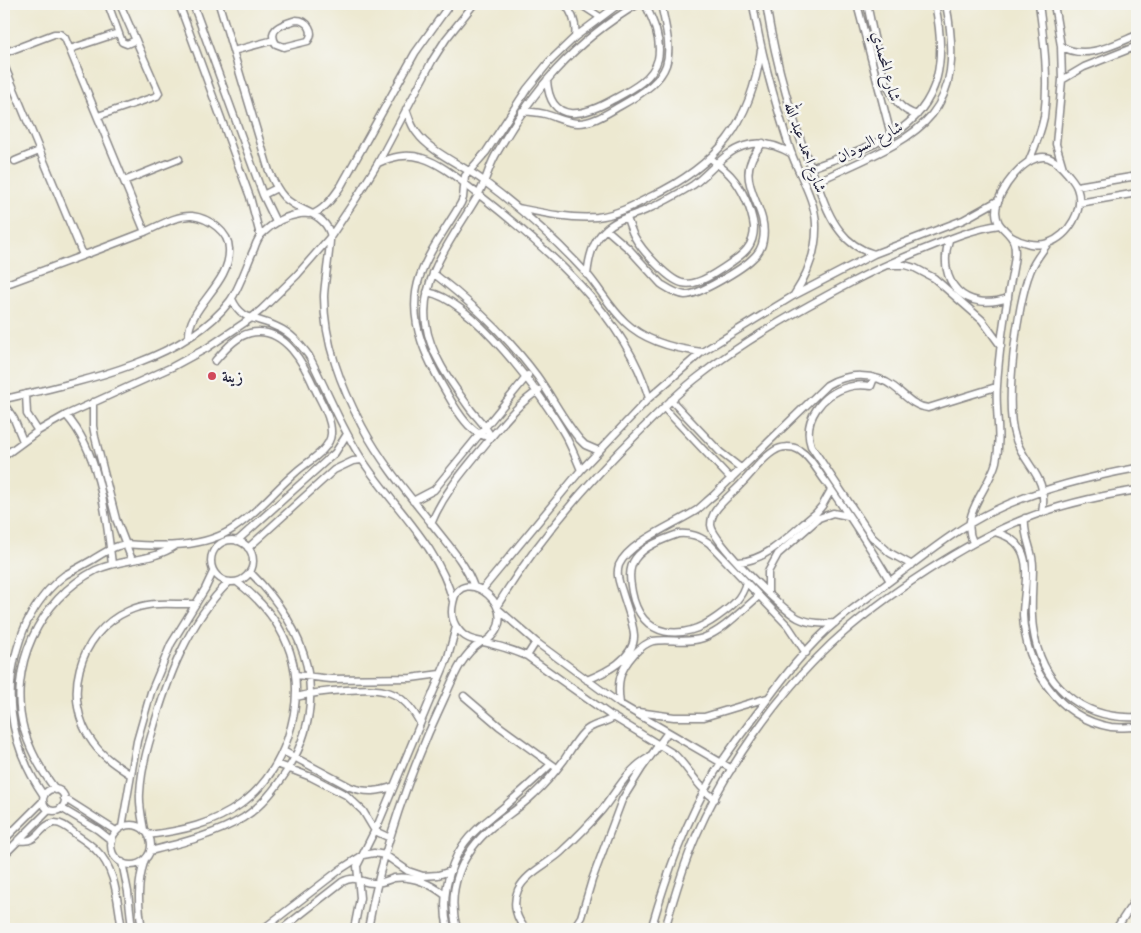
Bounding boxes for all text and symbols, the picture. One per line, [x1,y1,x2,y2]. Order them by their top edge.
street label: شارع المحمدي [864,28,908,104]
street label: شارع احمد عبد الله [777,98,834,197]
street label: شارع السودان [831,114,907,170]
place label: زينة [222,364,244,388]
marker: زينة [206,370,218,382]

